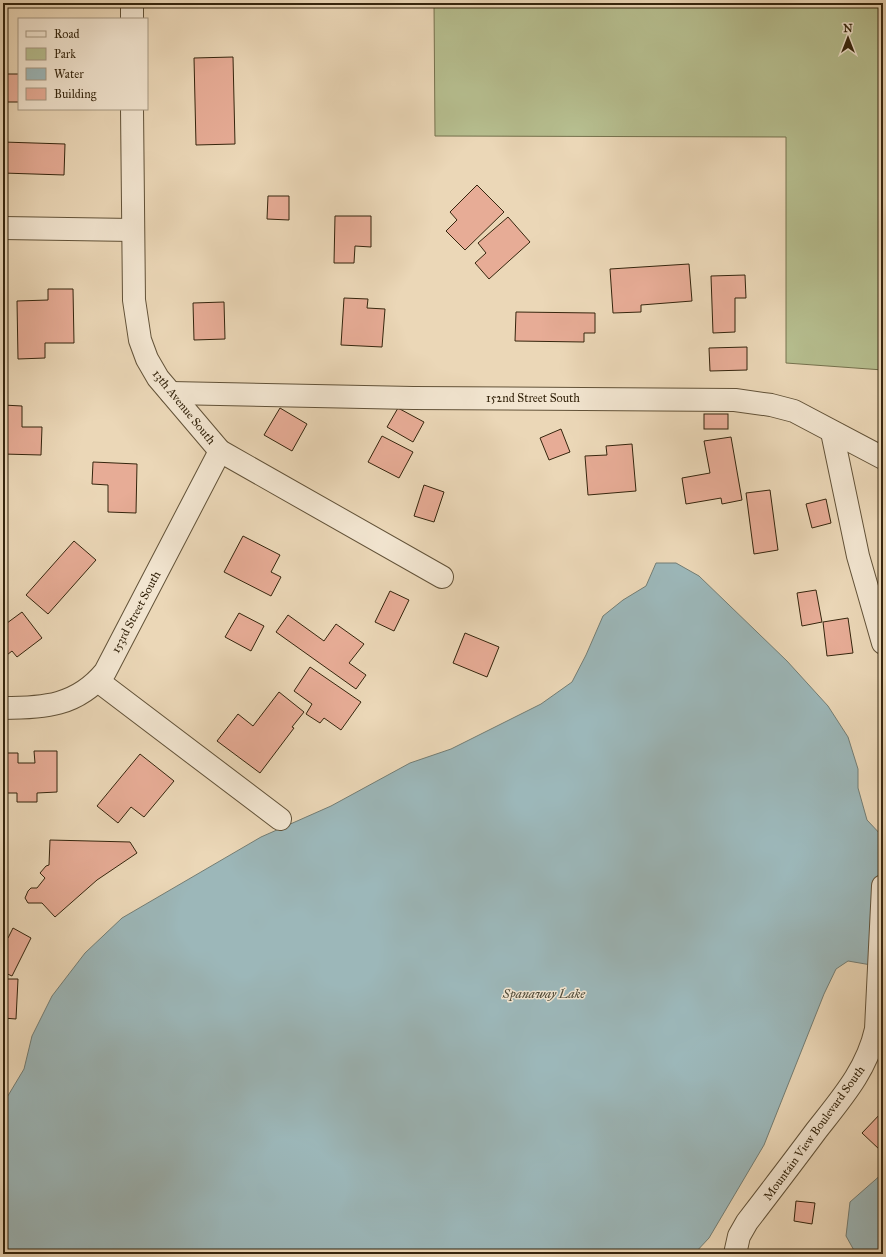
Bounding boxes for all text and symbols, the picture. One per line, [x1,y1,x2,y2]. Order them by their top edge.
legend [18,18,148,110]
north arrow [828,18,868,58]
text: N [843,22,853,35]
text: Road [54,27,80,41]
text: Park [54,47,76,61]
text: Water [54,67,84,81]
text: Building [54,87,97,102]
street label: 13th Avenue South [150,367,219,447]
street label: 152nd Street South [486,391,580,405]
street label: 153rd Street South [108,568,164,655]
water label: Spanaway Lake [502,986,586,1002]
street label: Mountain View Boulevard South [761,1063,868,1203]

